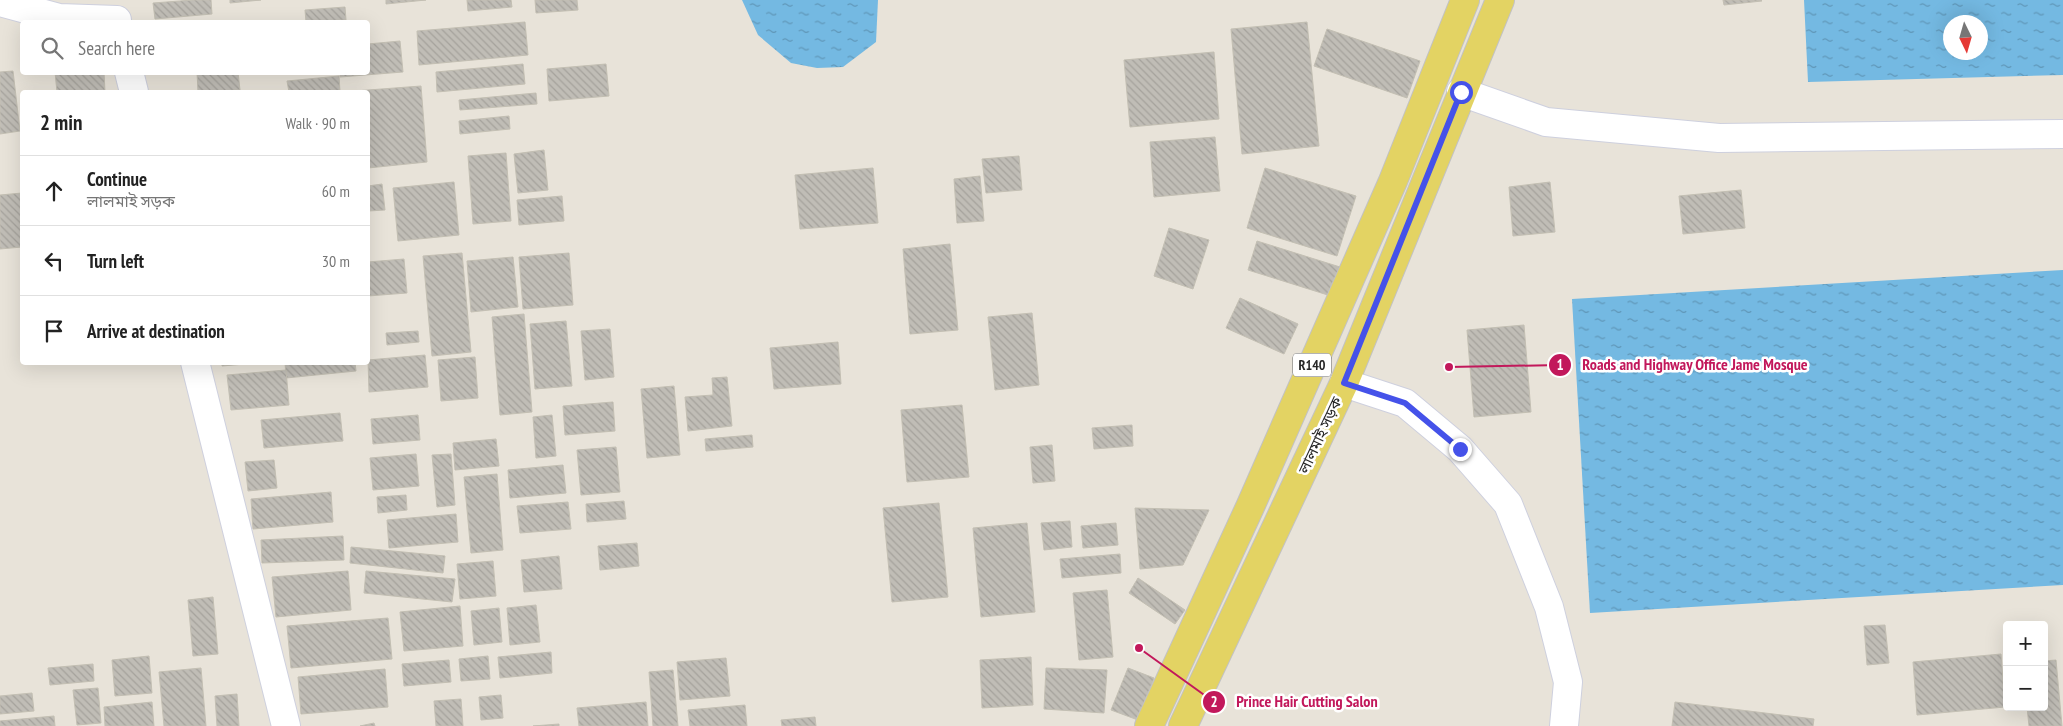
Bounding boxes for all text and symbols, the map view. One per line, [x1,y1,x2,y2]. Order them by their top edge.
north arrow [1943,15,1988,60]
search box [20,20,370,75]
icon: search [38,34,66,62]
text: Search here [78,36,155,60]
route start [1450,81,1473,104]
text: 2 min [40,109,82,136]
text: Walk · 90 m [285,113,350,133]
text: Continue [87,167,147,191]
icon: ahead [40,177,68,205]
text: 60 m [322,181,350,201]
text: লালমাই সড়ক [87,191,175,211]
icon: left [40,247,68,275]
text: Turn left [87,249,144,273]
text: 30 m [322,251,350,271]
icon: arrive [40,317,68,345]
text: Arrive at destination [87,319,225,343]
callout: Roads and Highway Office Jame Mosque [1547,349,1818,380]
road number: R140 [1293,354,1331,376]
text: Roads and Highway Office Jame Mosque [1582,354,1808,374]
text: 1 [1556,355,1564,374]
street label: লালমাই সড়ক [1294,393,1346,477]
route end [1449,438,1472,461]
map controls [2003,621,2048,711]
button: + [2003,621,2048,666]
button: − [2003,666,2048,711]
callout: Prince Hair Cutting Salon [1201,686,1388,717]
text: Prince Hair Cutting Salon [1236,691,1378,711]
text: 2 [1210,692,1218,711]

